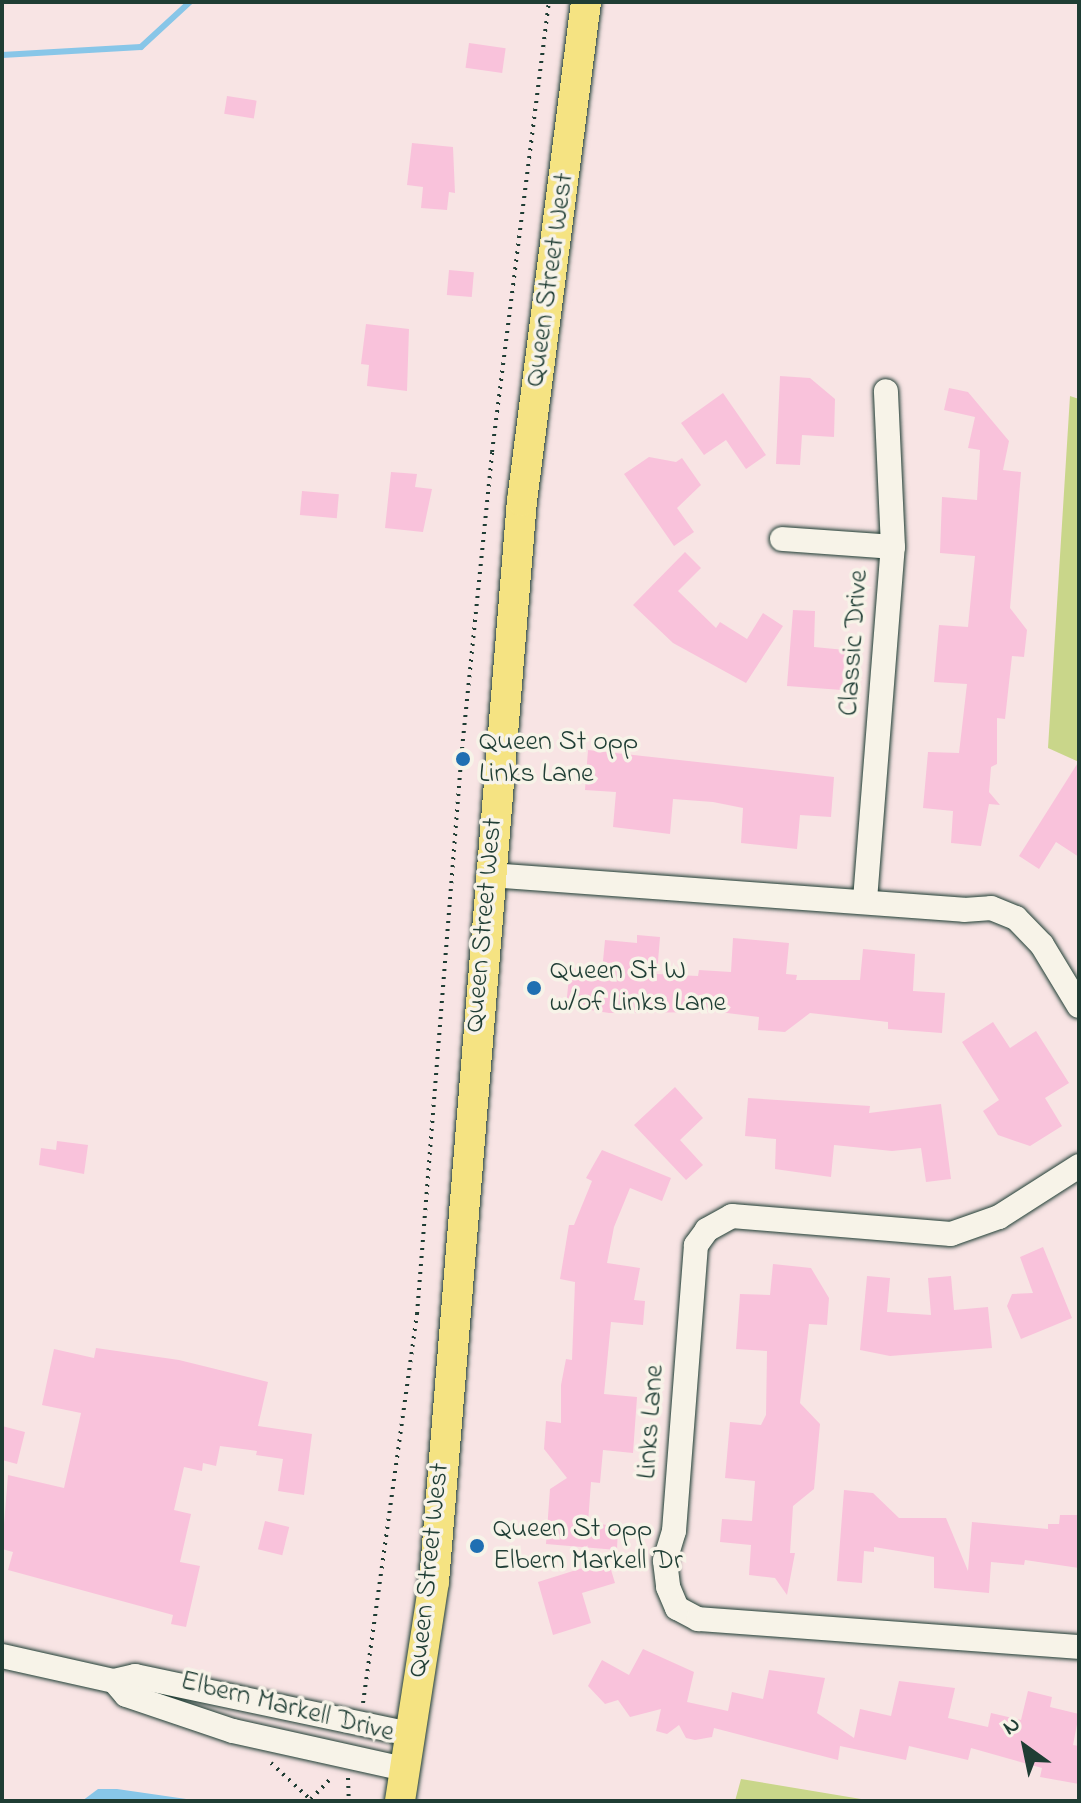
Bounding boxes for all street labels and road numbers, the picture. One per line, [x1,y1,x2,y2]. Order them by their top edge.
street label: Queen Street West [519,171,583,389]
street label: Classic Drive [833,569,877,717]
street label: Queen Street West [459,816,511,1034]
street label: Links Lane [631,1364,673,1480]
street label: Queen Street West [402,1461,458,1679]
street label: Elbern Markell Drive [177,1665,397,1751]

